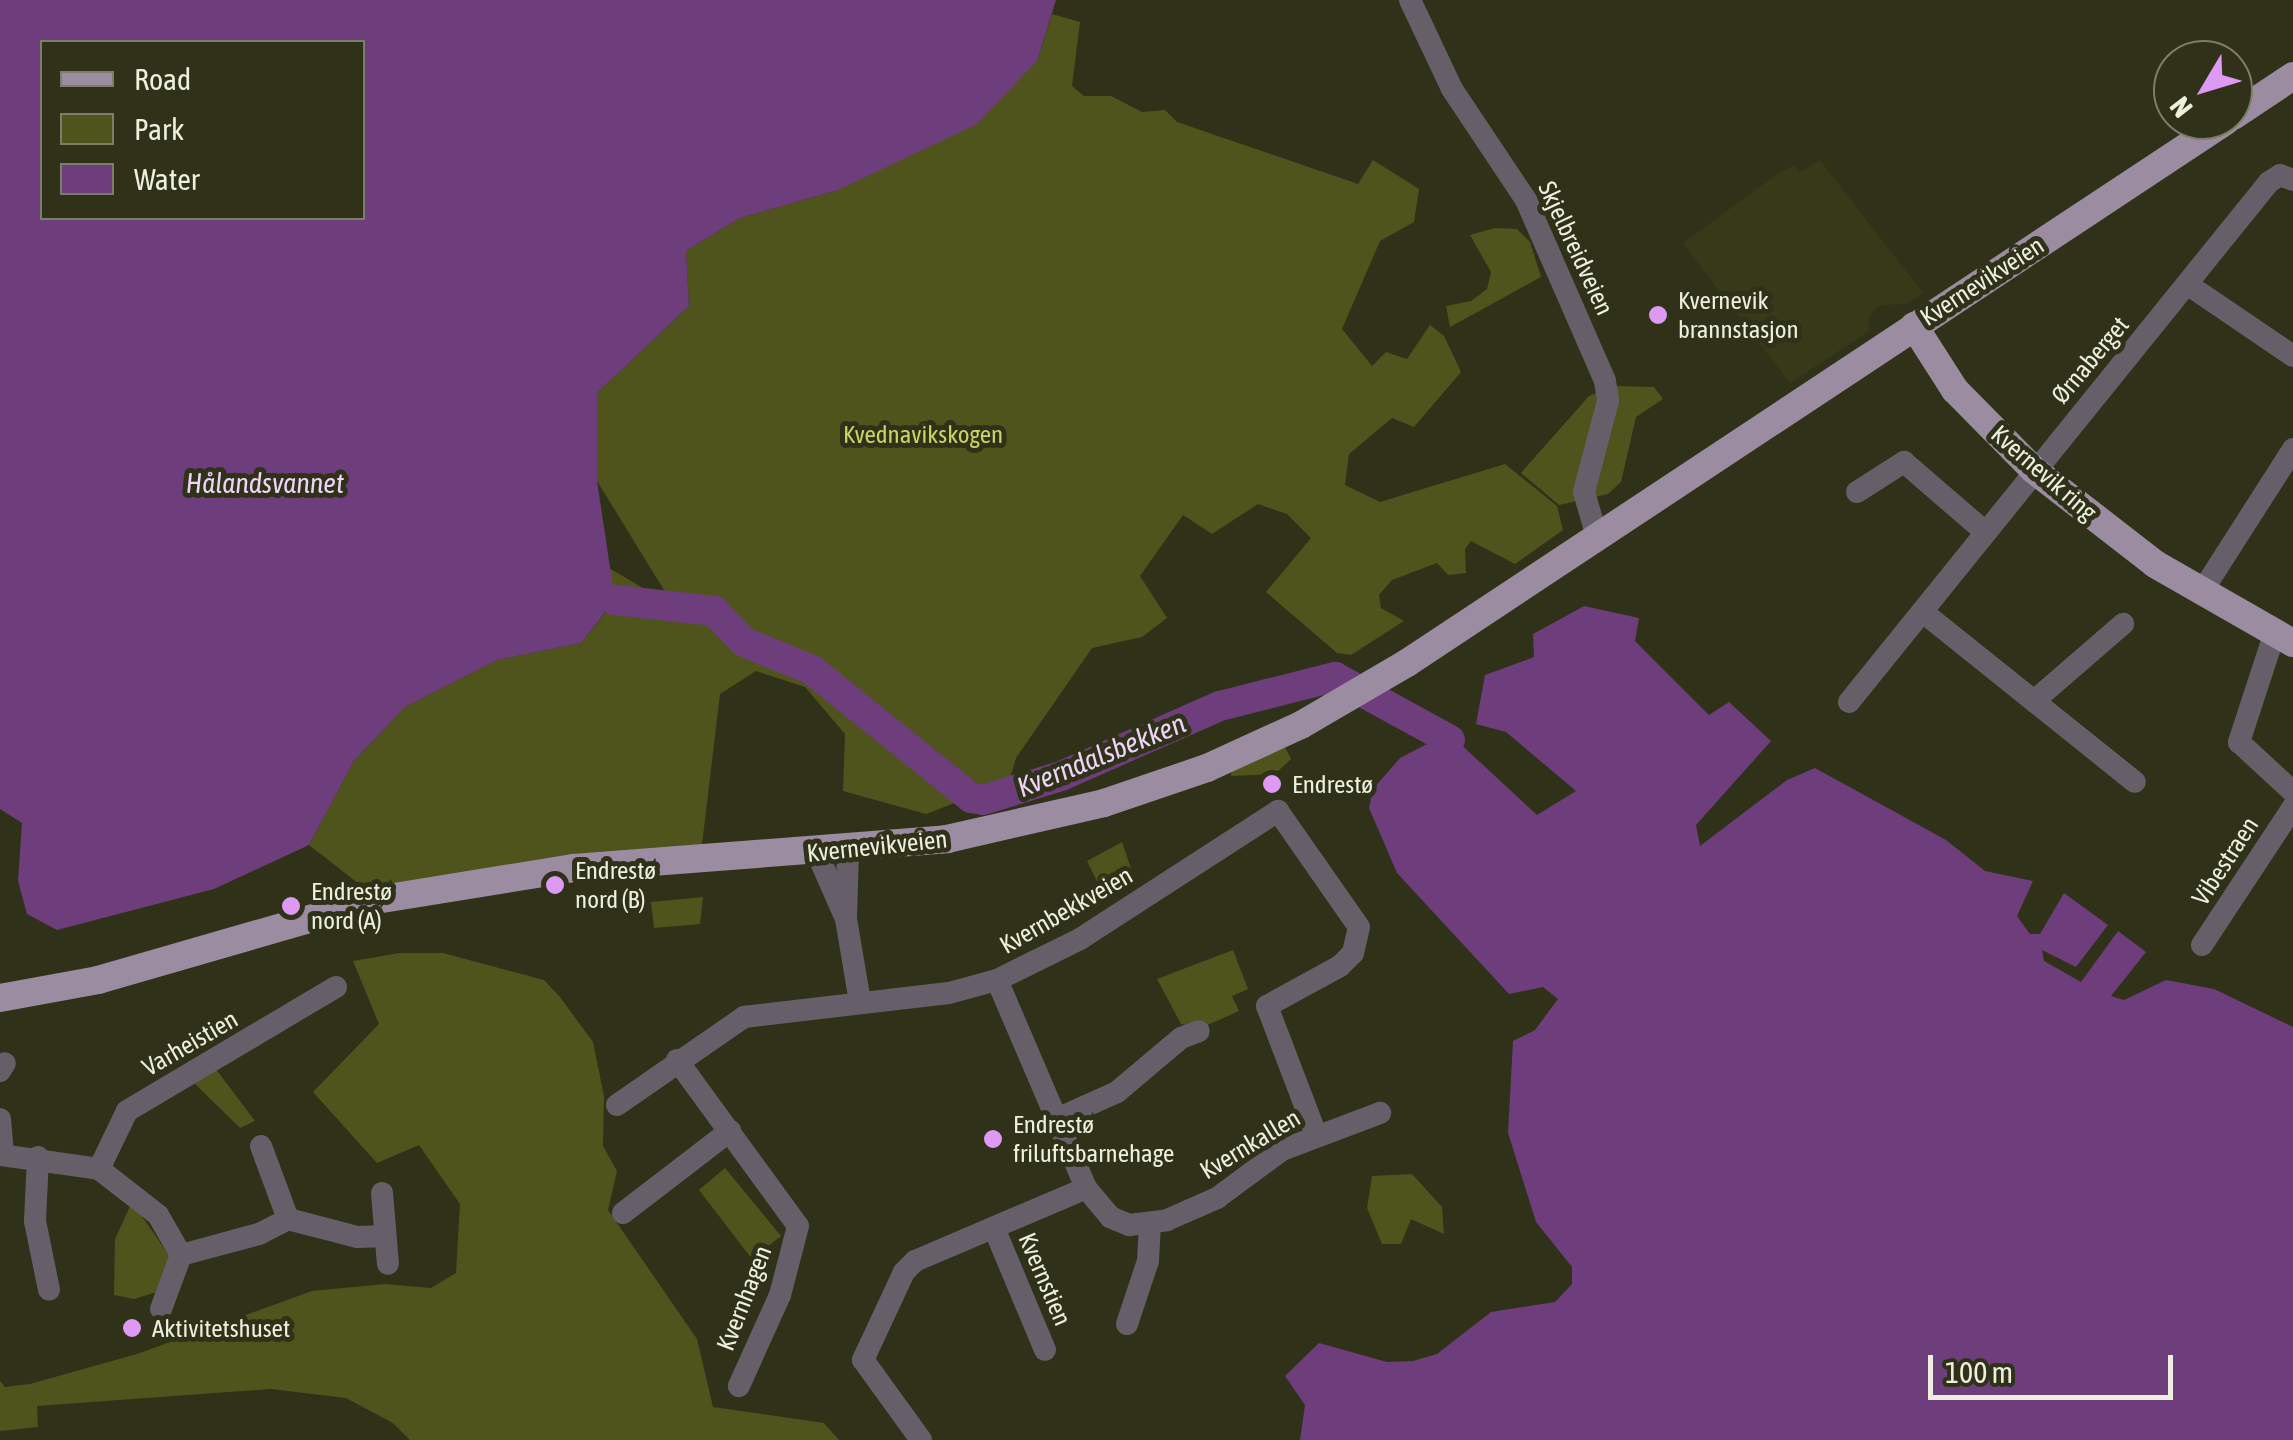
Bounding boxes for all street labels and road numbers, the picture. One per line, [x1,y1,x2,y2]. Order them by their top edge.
street label: Skjelbreidveien [1532,176,1620,320]
street label: Kvernevikveien [1915,230,2049,332]
street label: Ørnaberget [2045,310,2135,410]
street label: Kvernevik ring [1985,419,2103,527]
street label: Vibestraen [2185,811,2265,911]
street label: Kvernevikveien [805,824,949,868]
street label: Kvernbekkveien [994,860,1138,960]
street label: Varheistien [137,1004,243,1082]
street label: Kvernkallen [1194,1102,1306,1186]
street label: Kvernstien [1012,1228,1078,1330]
street label: Kvernhagen [710,1241,778,1355]

